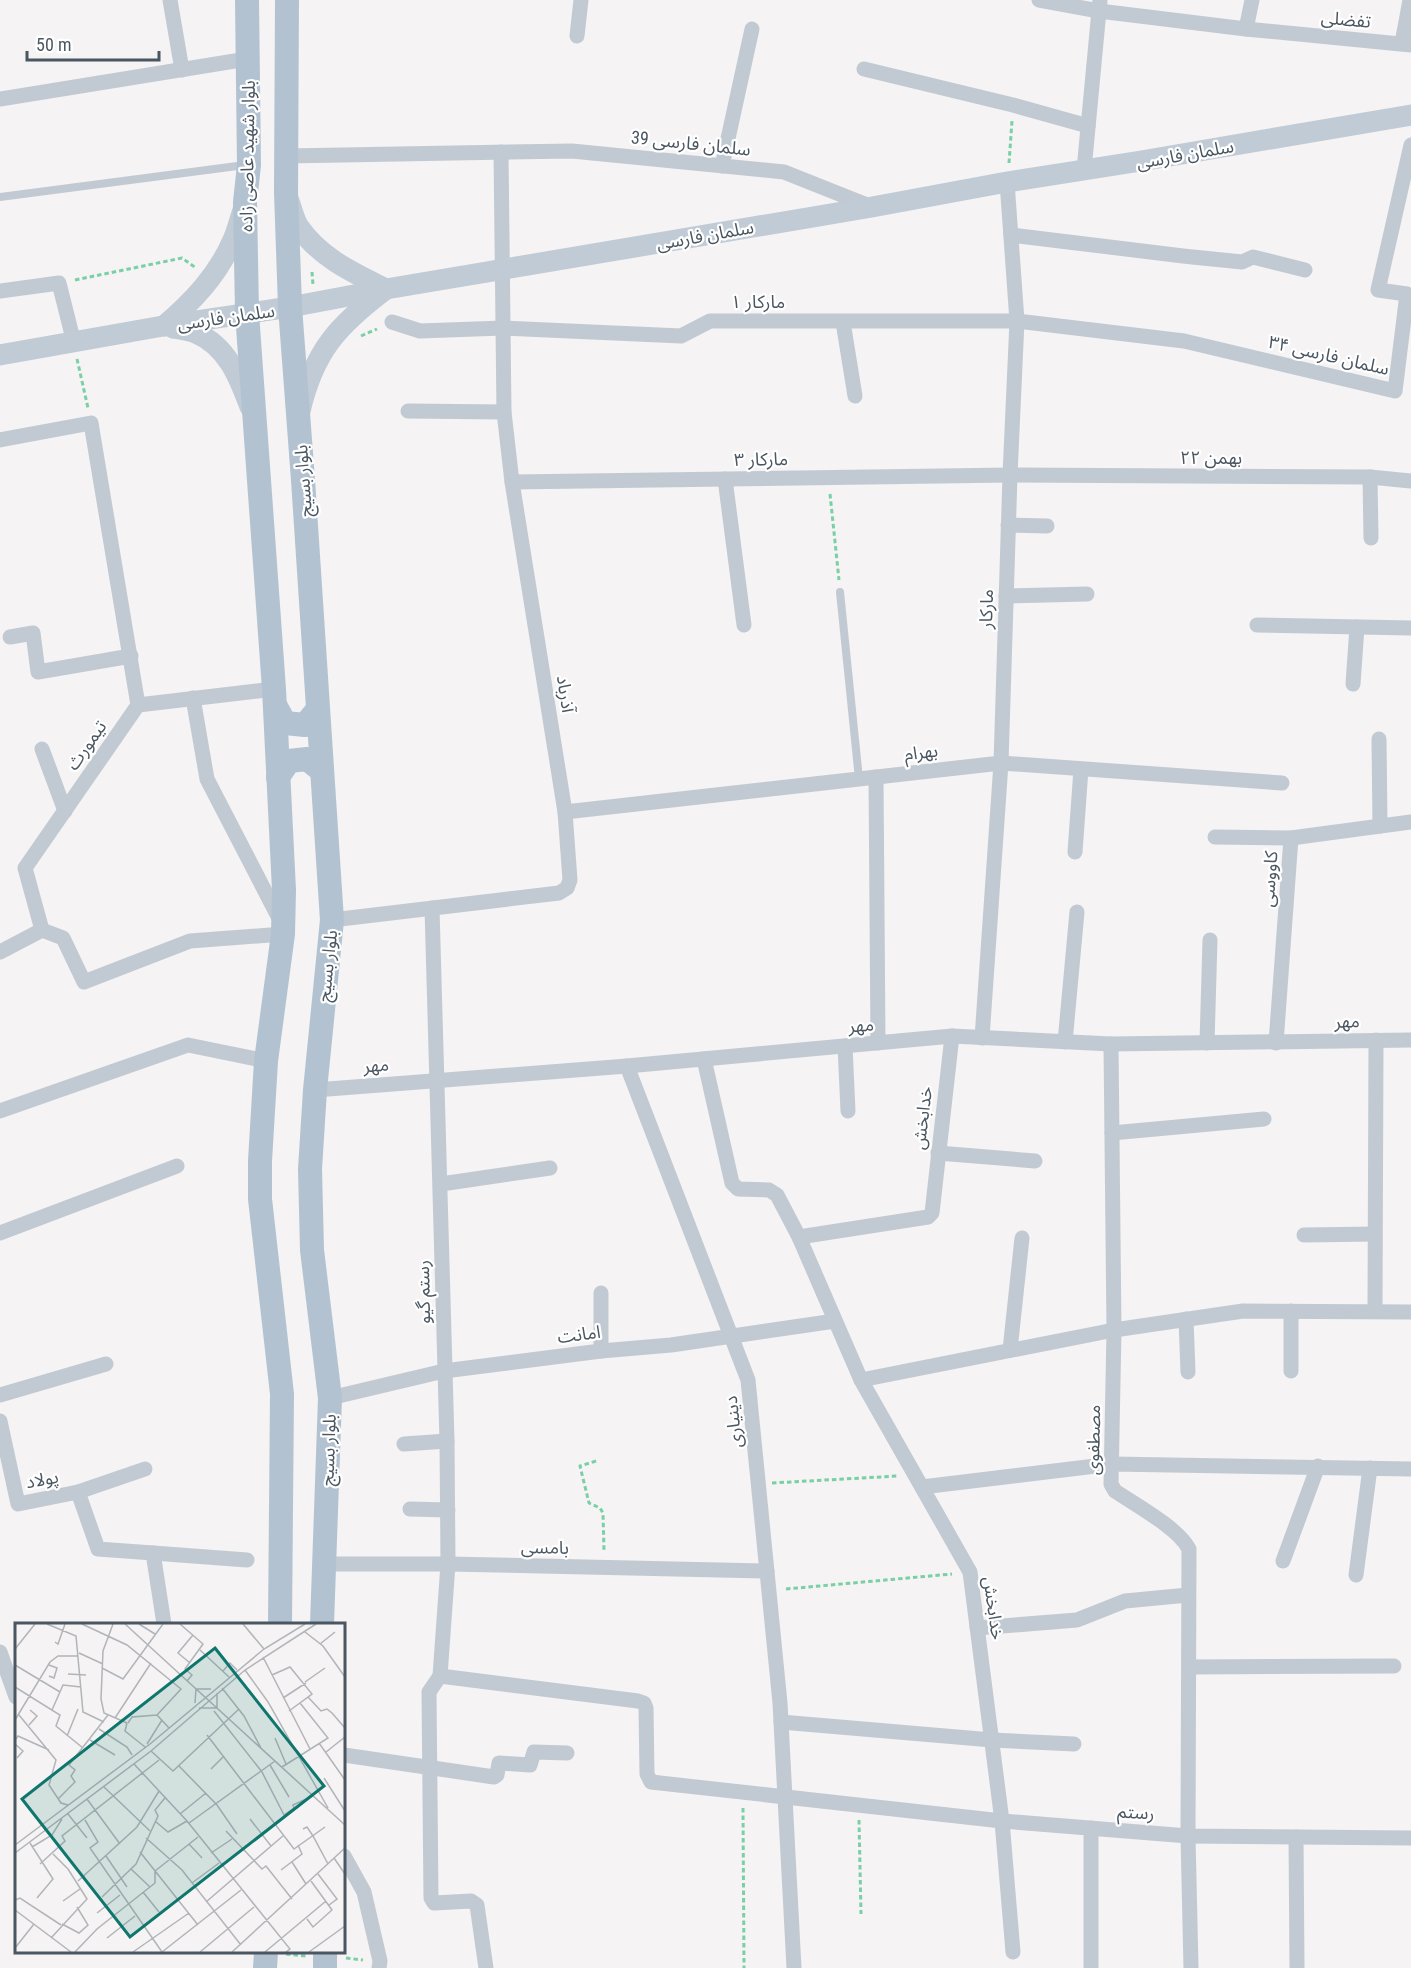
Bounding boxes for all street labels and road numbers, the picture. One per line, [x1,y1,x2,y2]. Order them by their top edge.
street label: تفضلی [1320,6,1372,33]
street label: بلوار شهید عاصی زاده [235,80,260,232]
street label: سلمان فارسی 39 [630,126,752,161]
street label: سلمان فارسی [1135,135,1235,174]
street label: سلمان فارسی [655,216,755,255]
street label: مارکار ۱ [731,291,785,313]
street label: سلمان فارسی [176,300,276,335]
street label: سلمان فارسی ۳۴ [1266,331,1391,380]
street label: بلوار بسیج [290,444,319,518]
street label: ۲۲ بهمن [1180,447,1242,469]
street label: مارکار ۳ [734,448,788,471]
street label: مارکار [975,589,998,630]
street label: آذرباد [552,674,579,715]
street label: تیمورث [61,716,111,774]
street label: بهرام [903,740,939,768]
street label: کاووسی [1257,850,1282,908]
street label: بلوار بسیج [313,929,344,1003]
street label: مهر [1333,1010,1360,1033]
street label: مهر [846,1013,875,1038]
street label: مهر [361,1053,390,1078]
street label: خدابخش [908,1085,937,1151]
street label: رستم گیو [412,1260,437,1324]
street label: امانت [556,1321,602,1347]
street label: دینیاری [720,1395,747,1449]
street label: مصطفوی [1082,1405,1105,1475]
street label: بلوار بسیج [316,1414,343,1487]
street label: پولاد [24,1466,60,1494]
street label: بامسی [521,1536,569,1559]
street label: خدابخش [978,1575,1009,1641]
street label: رستم [1117,1800,1155,1827]

